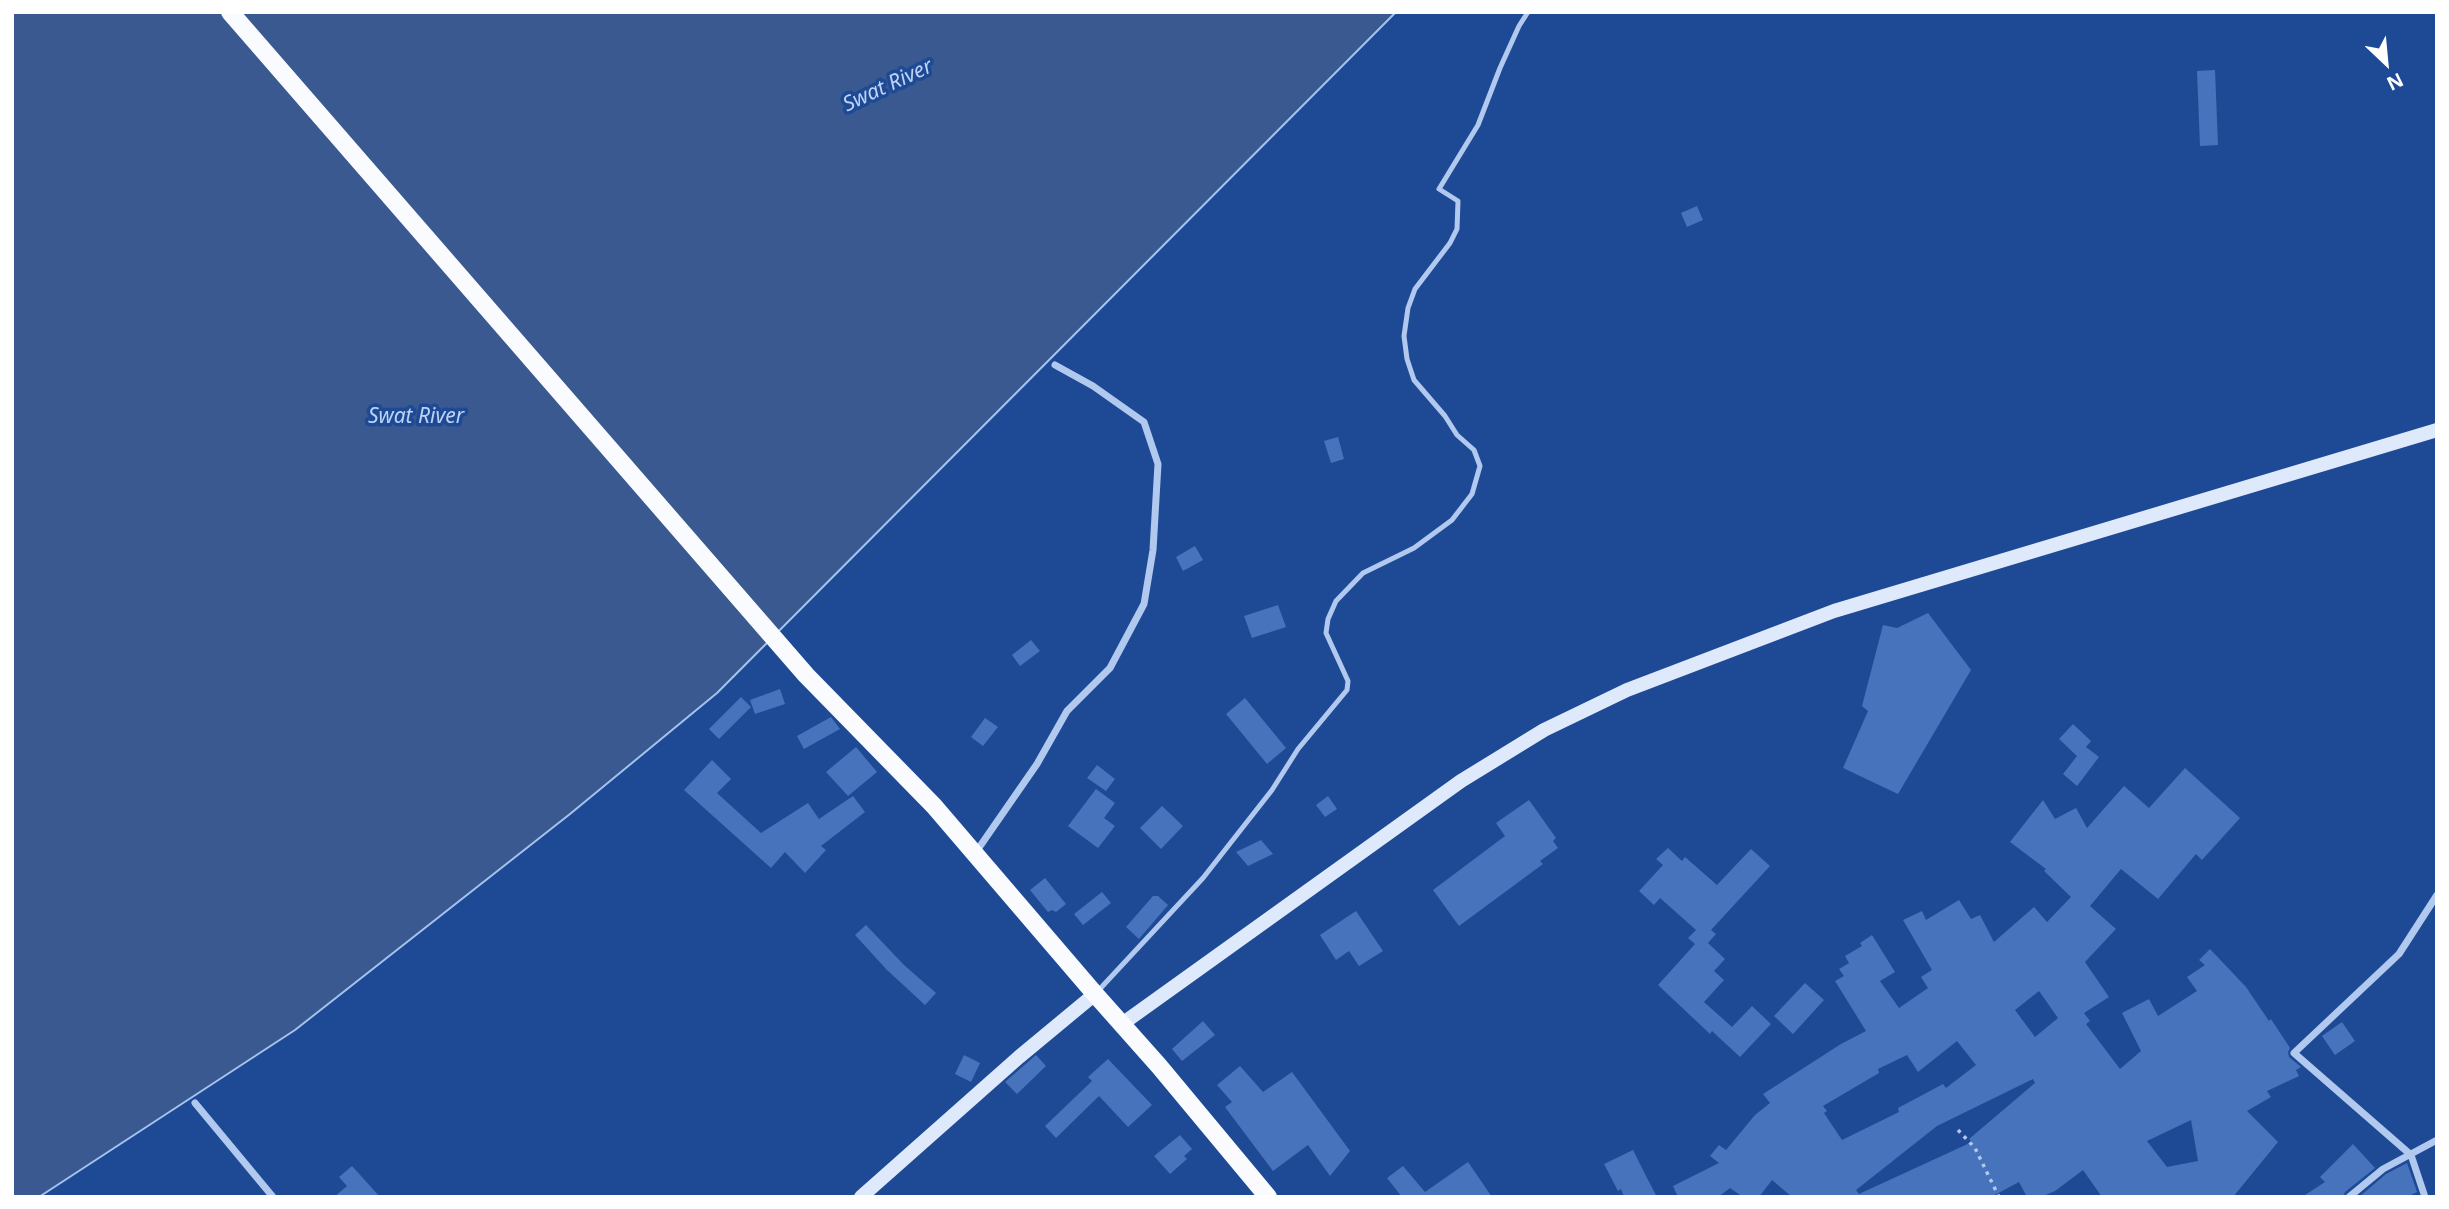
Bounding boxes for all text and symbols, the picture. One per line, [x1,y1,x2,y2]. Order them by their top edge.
north arrow [2351,28,2421,98]
water label: Swat River [839,54,937,118]
text: N [2383,67,2408,97]
water label: Swat River [368,404,464,430]

